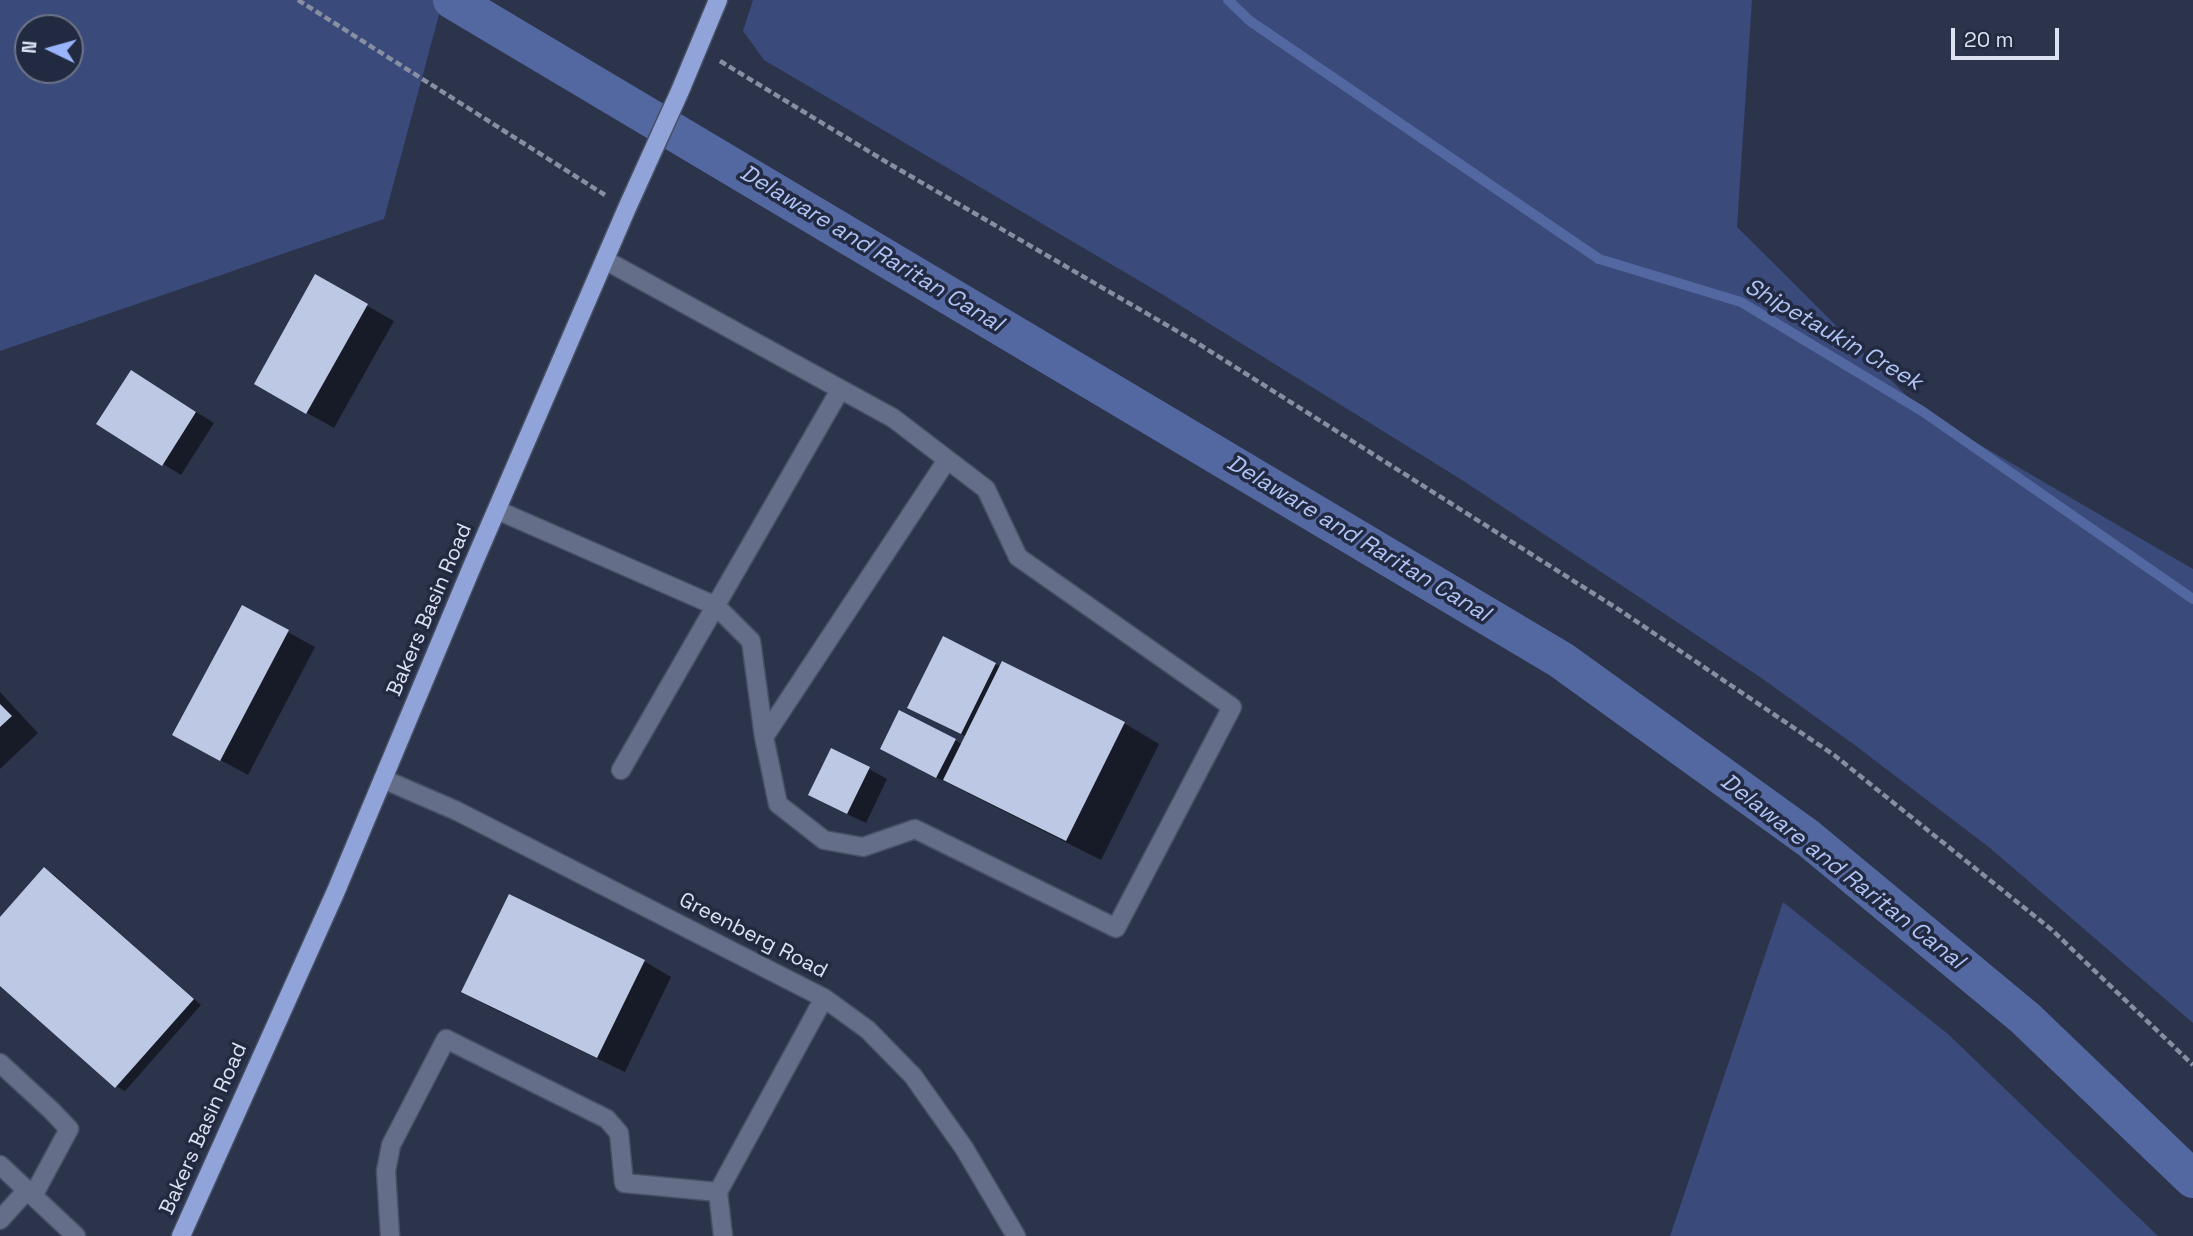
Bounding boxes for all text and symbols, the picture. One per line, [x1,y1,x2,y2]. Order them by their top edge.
north arrow [14,14,84,84]
scale bar [1955,14,2064,58]
text: 20 m [1964,26,2014,53]
text: N [17,40,43,55]
water label: Delaware and Raritan Canal [735,160,1007,338]
water label: Shipetaukin Creek [1740,273,1926,397]
water label: Delaware and Raritan Canal [1222,450,1494,628]
street label: Bakers Basin Road [382,520,478,700]
water label: Delaware and Raritan Canal [1715,768,1969,976]
street label: Greenberg Road [675,888,831,984]
street label: Bakers Basin Road [155,1039,253,1219]

